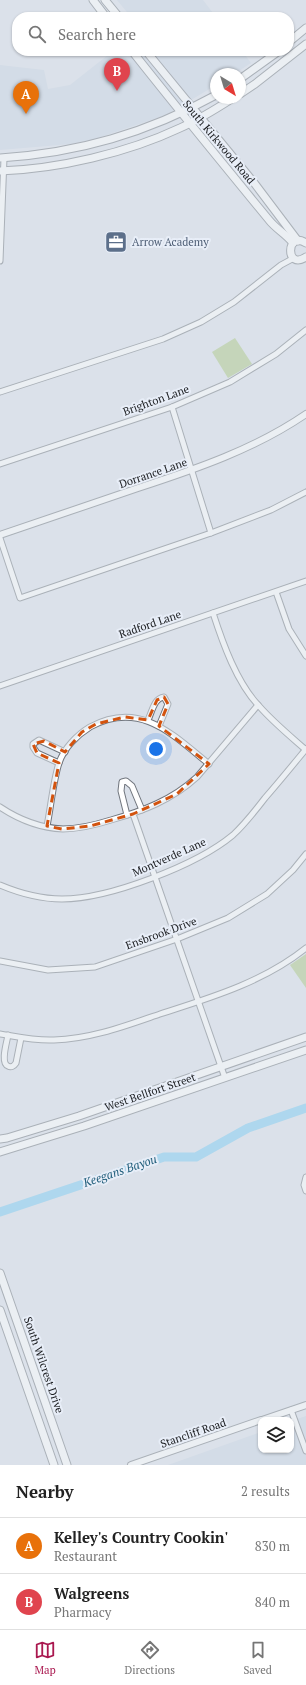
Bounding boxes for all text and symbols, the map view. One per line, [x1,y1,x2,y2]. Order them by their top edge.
search box [12,12,294,56]
icon: search [26,23,48,45]
text: Search here [58,24,136,44]
pin: B [104,58,130,91]
north arrow [210,68,246,104]
pin: A [13,81,39,114]
street label: South Kirkwood Road [180,97,258,187]
office icon: Arrow Academy [103,229,129,255]
place label: Arrow Academy [132,235,209,249]
street label: Brighton Lane [121,381,192,418]
street label: Dorrance Lane [117,455,189,491]
street label: Radford Lane [117,607,183,641]
your location [146,739,166,759]
street label: Montverde Lane [130,834,209,880]
street label: Ensbrook Drive [124,913,199,952]
street label: West Bellfort Street [103,1070,197,1114]
water label: Keegans Bayou [80,1151,159,1190]
street label: South Wilcrest Drive [21,1315,67,1415]
street label: Stancliff Road [158,1415,228,1451]
map controls [258,1417,294,1453]
button: layers [258,1417,294,1453]
text: Nearby [16,1480,74,1503]
text: 2 results [241,1482,290,1500]
text: Kelley's Country Cookin' [54,1527,228,1547]
text: A [24,1537,34,1555]
text: 830 m [255,1537,290,1555]
text: Restaurant [54,1547,117,1565]
text: Walgreens [54,1583,129,1603]
text: B [25,1593,33,1611]
text: 840 m [255,1593,290,1611]
text: Pharmacy [54,1603,111,1621]
tab: Map [34,1639,56,1677]
tab: Directions [124,1639,175,1677]
tab: Saved [243,1639,272,1677]

